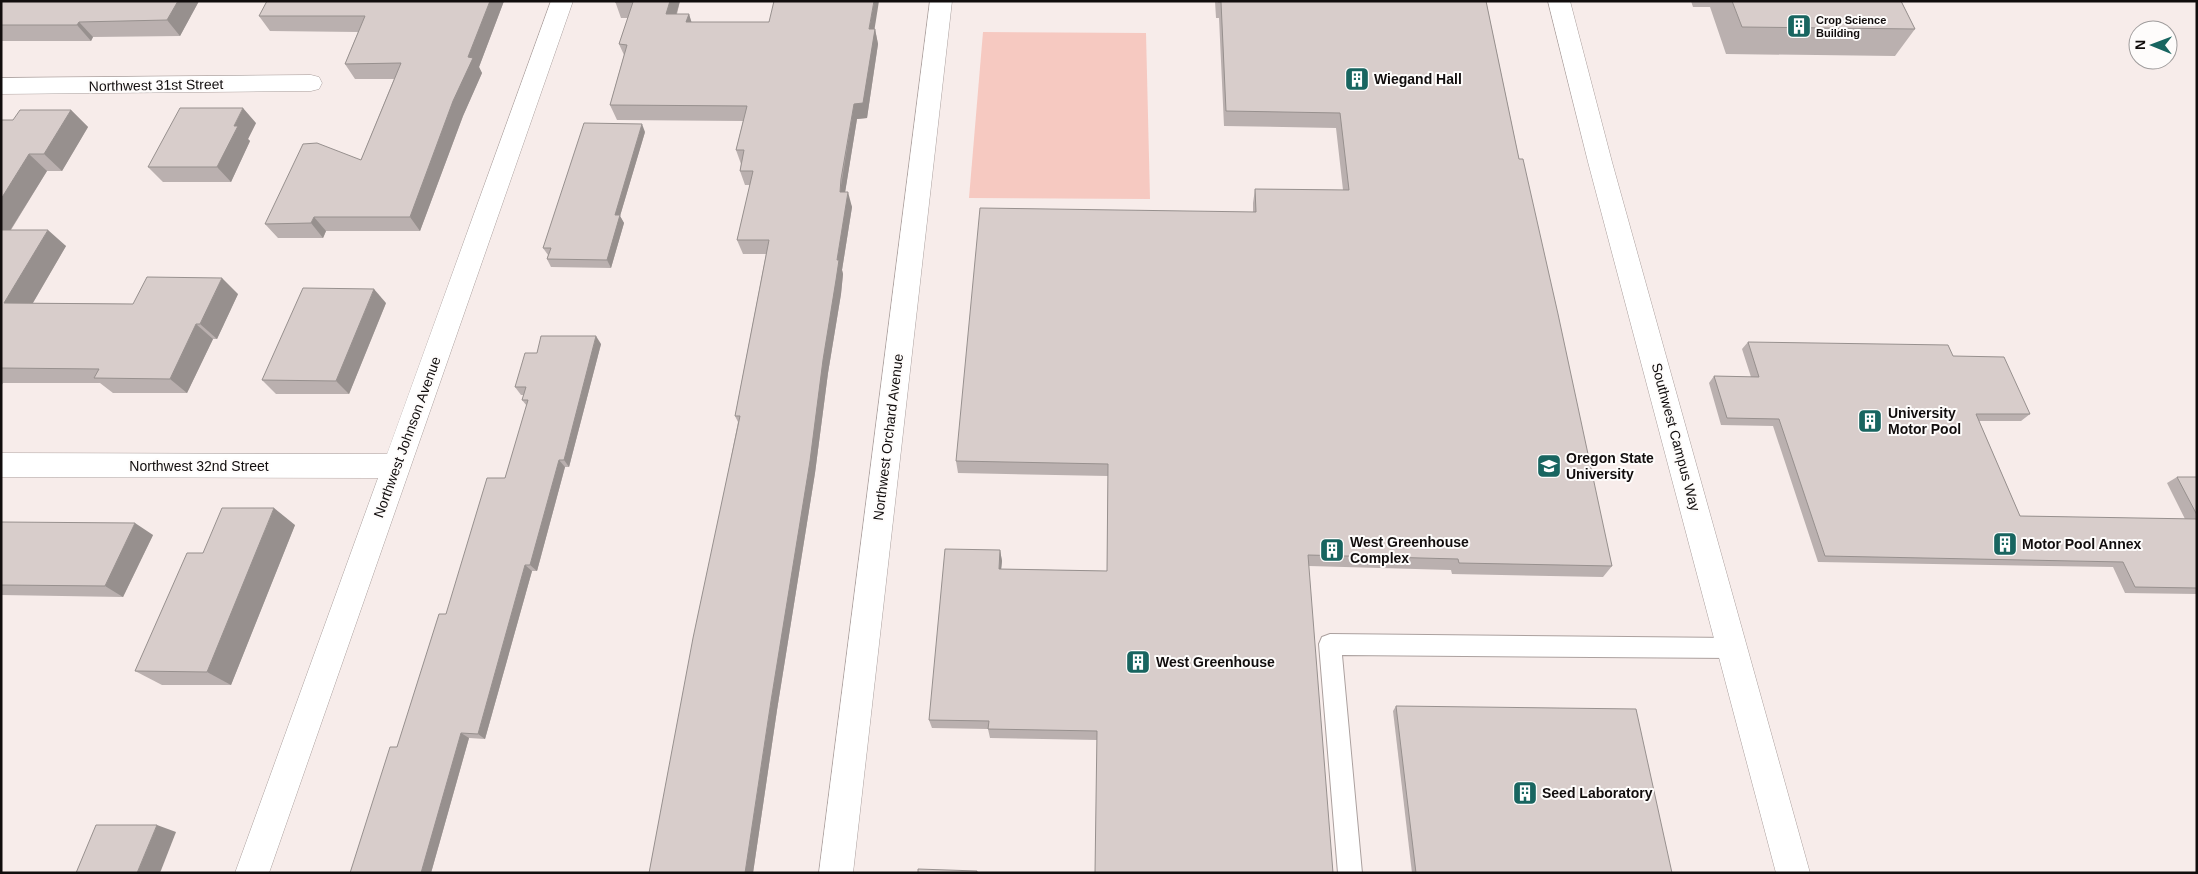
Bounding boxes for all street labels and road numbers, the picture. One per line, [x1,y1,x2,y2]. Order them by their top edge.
street label: Northwest 31st Street [89,76,224,94]
street label: Northwest Orchard Avenue [870,353,906,521]
street label: Northwest Johnson Avenue [370,354,444,520]
street label: Southwest Campus Way [1649,361,1703,513]
street label: Northwest 32nd Street [129,458,269,474]

